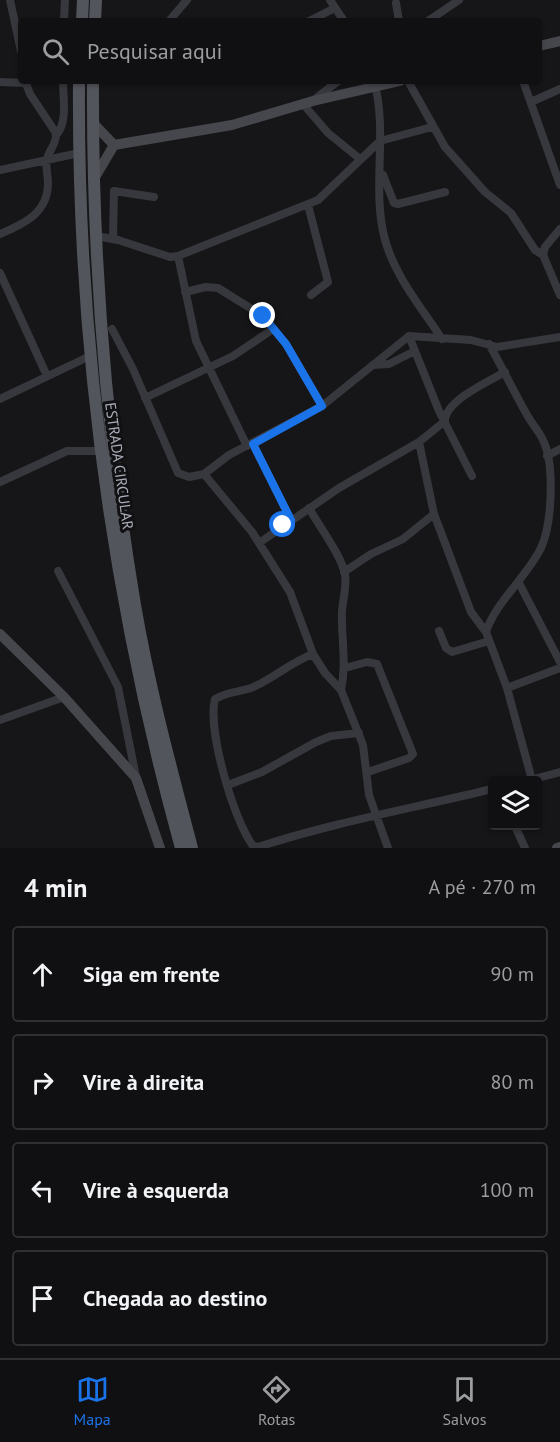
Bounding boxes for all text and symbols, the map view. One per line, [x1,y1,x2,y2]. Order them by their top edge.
search box [18,18,542,84]
icon: search [39,35,72,68]
text: Pesquisar aqui [87,37,223,65]
route end [249,302,275,328]
street label: ESTRADA CIRCULAR [101,401,138,531]
route start [269,511,295,537]
map controls [488,776,542,830]
button: layers [488,776,542,830]
text: 4 min [24,871,87,904]
text: A pé · 270 m [429,874,536,900]
icon: ahead [26,958,59,991]
text: Siga em frente [83,960,220,988]
text: 90 m [491,961,534,987]
icon: right [26,1066,59,1099]
text: Vire à direita [83,1068,204,1096]
text: 80 m [491,1069,534,1095]
icon: left [26,1174,59,1207]
text: Vire à esquerda [83,1176,229,1204]
text: 100 m [480,1177,534,1203]
icon: arrive [26,1282,59,1315]
text: Chegada ao destino [83,1284,267,1312]
tab: Mapa [74,1373,111,1429]
tab: Rotas [258,1373,295,1429]
tab: Salvos [442,1373,486,1429]

